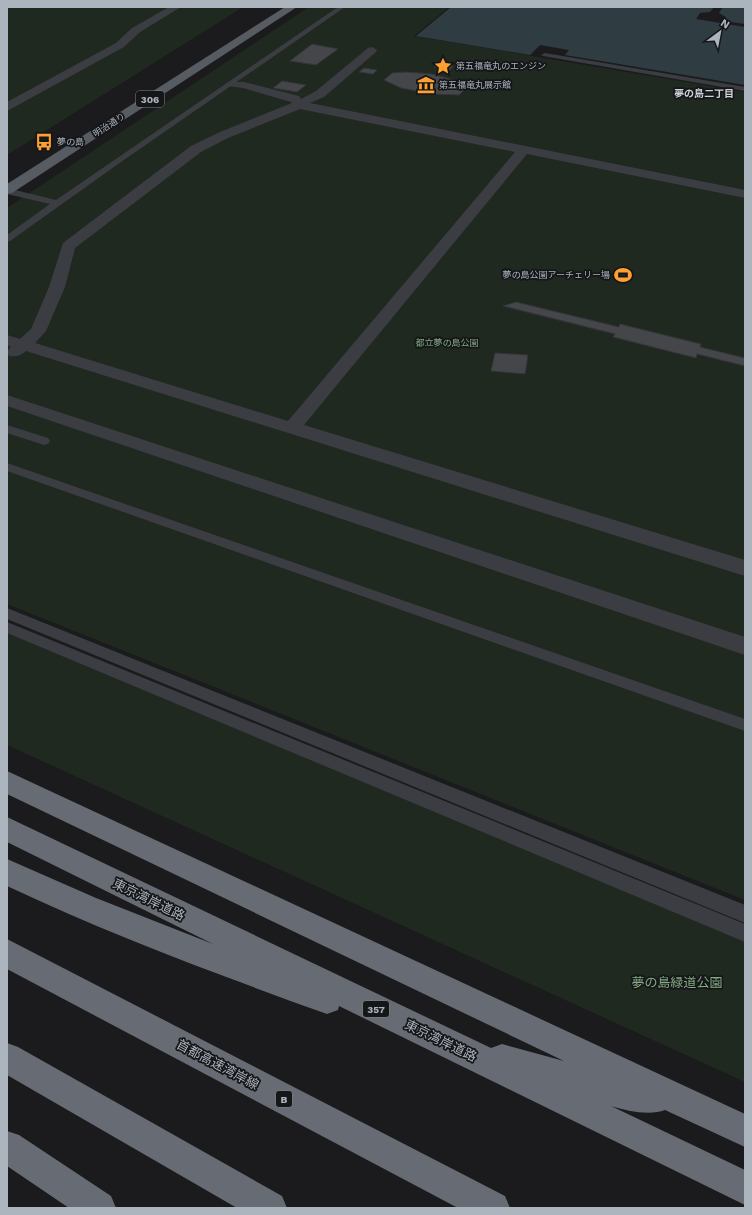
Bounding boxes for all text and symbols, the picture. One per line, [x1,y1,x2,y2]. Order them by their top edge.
north arrow [700,12,740,52]
text: N [718,16,732,32]
place icon: 第五福竜丸のエンジン [433,56,453,76]
place label: 第五福竜丸のエンジン [456,61,546,71]
museum icon: 第五福竜丸展示館 [416,75,436,95]
place label: 第五福竜丸展示館 [439,80,511,90]
district label: 夢の島二丁目 [674,88,734,99]
road number: 306 [136,91,164,107]
street label: 明治通り [91,111,127,139]
bus stop icon: 夢の島 [34,132,54,152]
place label: 夢の島 [57,137,84,147]
sports icon: 夢の島公園アーチェリー場 [613,265,633,285]
place label: 夢の島公園アーチェリー場 [503,270,610,280]
park label: 都立夢の島公園 [415,338,479,348]
street label: 東京湾岸道路 [110,876,187,923]
park label: 夢の島緑道公園 [631,975,723,990]
road number: 357 [363,1001,389,1017]
street label: 東京湾岸道路 [402,1017,479,1064]
street label: 首都高速湾岸線 [174,1036,261,1092]
road number: B [276,1091,292,1107]

